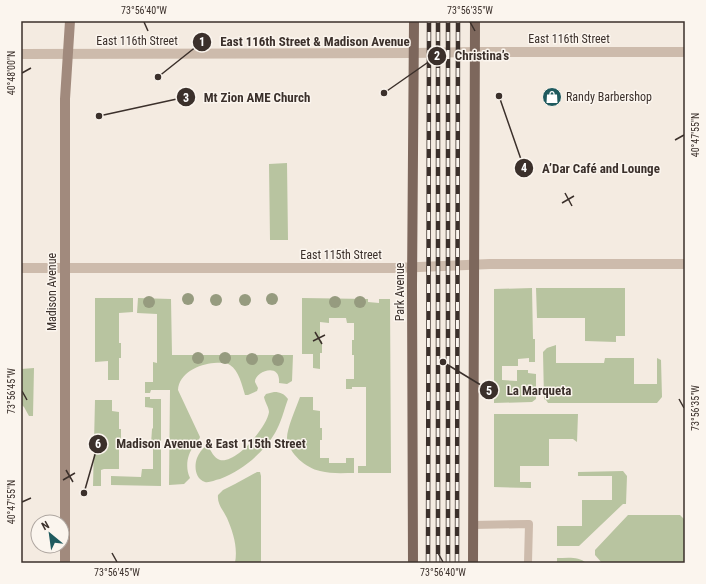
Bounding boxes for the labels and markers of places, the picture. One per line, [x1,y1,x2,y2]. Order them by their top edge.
callout: East 116th Street & Madison Avenue [192,29,417,54]
callout: Christina’s [427,43,517,68]
callout: Mt Zion AME Church [176,85,319,110]
shop icon: Randy Barbershop [541,86,563,108]
place label: Randy Barbershop [566,90,652,104]
callout: A’Dar Café and Lounge [514,155,667,180]
callout: La Marqueta [479,378,580,403]
callout: Madison Avenue & East 115th Street [88,431,314,456]

